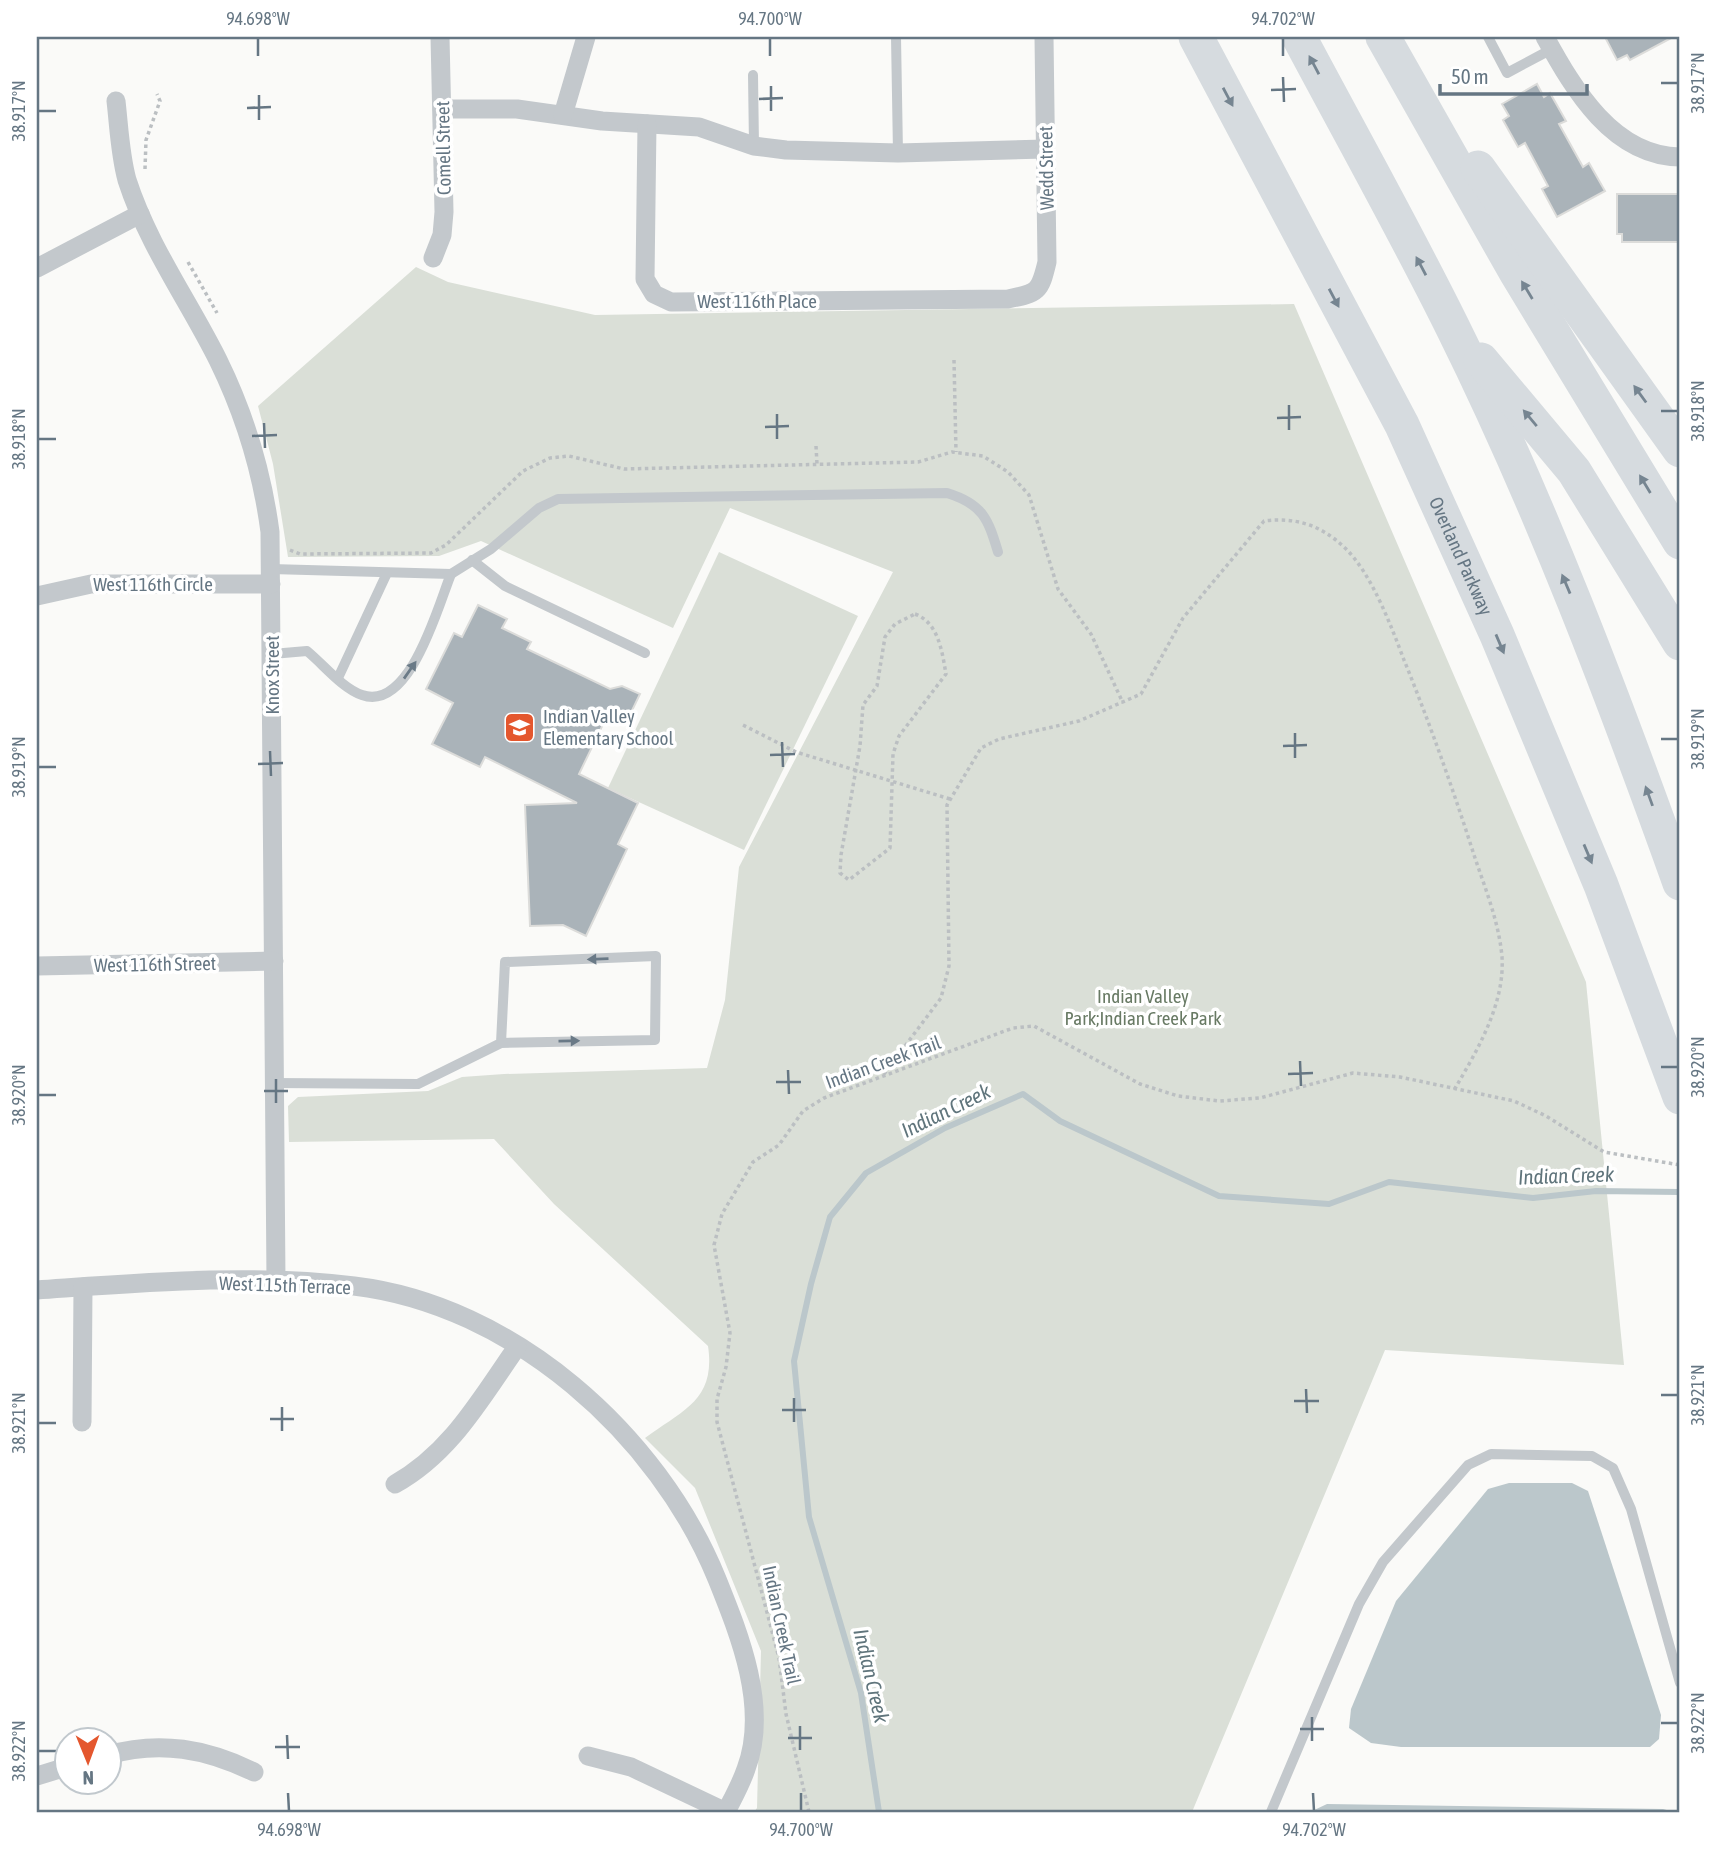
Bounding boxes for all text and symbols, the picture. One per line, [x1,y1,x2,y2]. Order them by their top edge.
text: 94.698°W [226,8,290,29]
text: 94.700°W [738,8,802,29]
text: 94.702°W [1251,8,1315,29]
scale bar [1440,52,1588,96]
text: 38.917°N [1687,52,1708,114]
one-way arrow [1308,56,1320,75]
text: 50 m [1451,64,1489,88]
text: 38.917°N [8,80,29,142]
one-way arrow [1222,87,1234,107]
street label: Comell Street [431,101,455,195]
street label: Wedd Street [1034,126,1058,210]
one-way arrow [1415,256,1427,276]
one-way arrow [1520,280,1533,299]
one-way arrow [1329,288,1340,308]
street label: West 116th Place [697,290,817,312]
text: 38.918°N [1687,380,1708,442]
one-way arrow [1634,385,1648,403]
text: 38.918°N [8,408,29,470]
one-way arrow [1523,410,1538,427]
one-way arrow [1638,474,1651,494]
street label: Overland Parkway [1425,493,1498,619]
street label: West 116th Circle [93,573,213,595]
one-way arrow [1560,574,1571,595]
one-way arrow [1494,634,1506,654]
street label: Knox Street [261,635,283,715]
one-way arrow [403,661,417,679]
place label: Indian Valley Elementary School [543,705,674,749]
text: 38.919°N [1687,708,1708,770]
school or university icon: Indian Valley Elementary School [503,710,537,744]
text: 38.919°N [8,736,29,798]
one-way arrow [1643,786,1654,807]
one-way arrow [1582,844,1593,865]
street label: West 116th Street [94,952,216,976]
one-way arrow [586,953,608,964]
park label: Indian Valley Park;Indian Creek Park [1064,985,1222,1029]
street label: Indian Creek Trail [822,1031,944,1093]
one-way arrow [558,1036,580,1047]
text: 38.920°N [1687,1036,1708,1098]
text: 38.920°N [8,1064,29,1126]
water label: Indian Creek [897,1078,995,1142]
water label: Indian Creek [1518,1161,1615,1189]
street label: West 115th Terrace [219,1272,351,1298]
text: 38.921°N [1687,1364,1708,1426]
text: 38.921°N [8,1392,29,1454]
street label: Indian Creek Trail [759,1564,805,1686]
water label: Indian Creek [849,1626,895,1726]
text: 38.922°N [1687,1692,1708,1754]
text: 38.922°N [8,1720,29,1782]
north arrow [52,1727,122,1797]
text: N [82,1767,94,1789]
text: 94.698°W [257,1819,321,1840]
text: 94.700°W [769,1819,833,1840]
text: 94.702°W [1282,1819,1346,1840]

